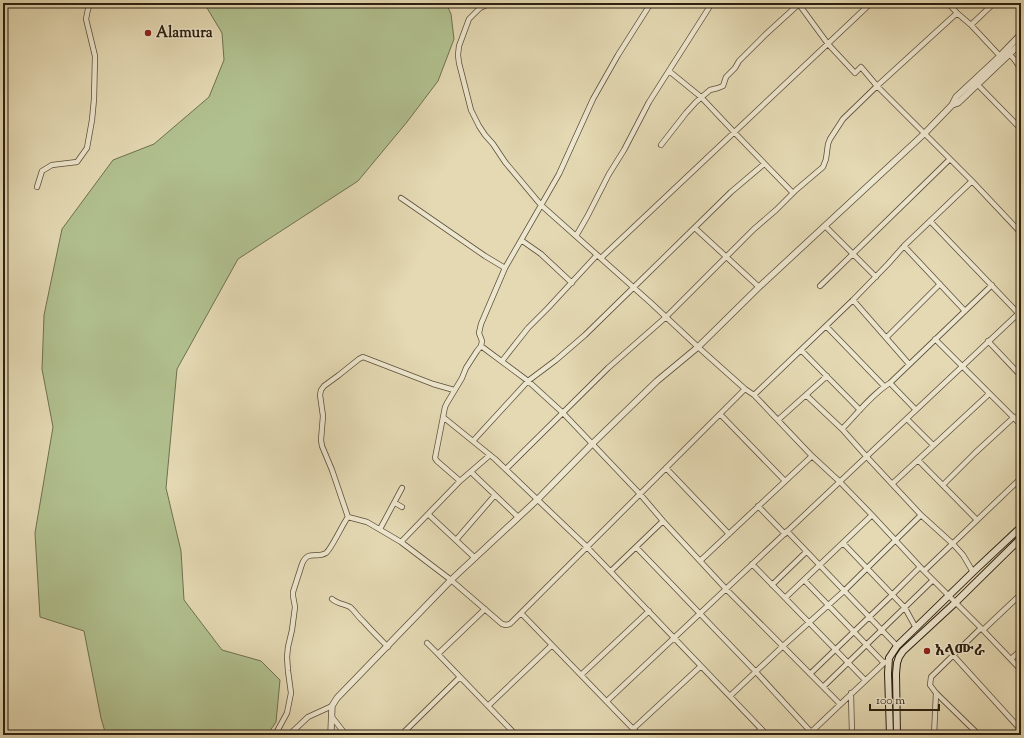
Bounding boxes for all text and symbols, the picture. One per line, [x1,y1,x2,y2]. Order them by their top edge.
place label: Alamura [156,23,213,44]
marker: Alamura [143,28,153,38]
place label: አላሙራ [935,641,985,662]
marker: አላሙራ [922,646,932,656]
scale bar [870,686,939,712]
text: 100 m [876,692,905,710]

